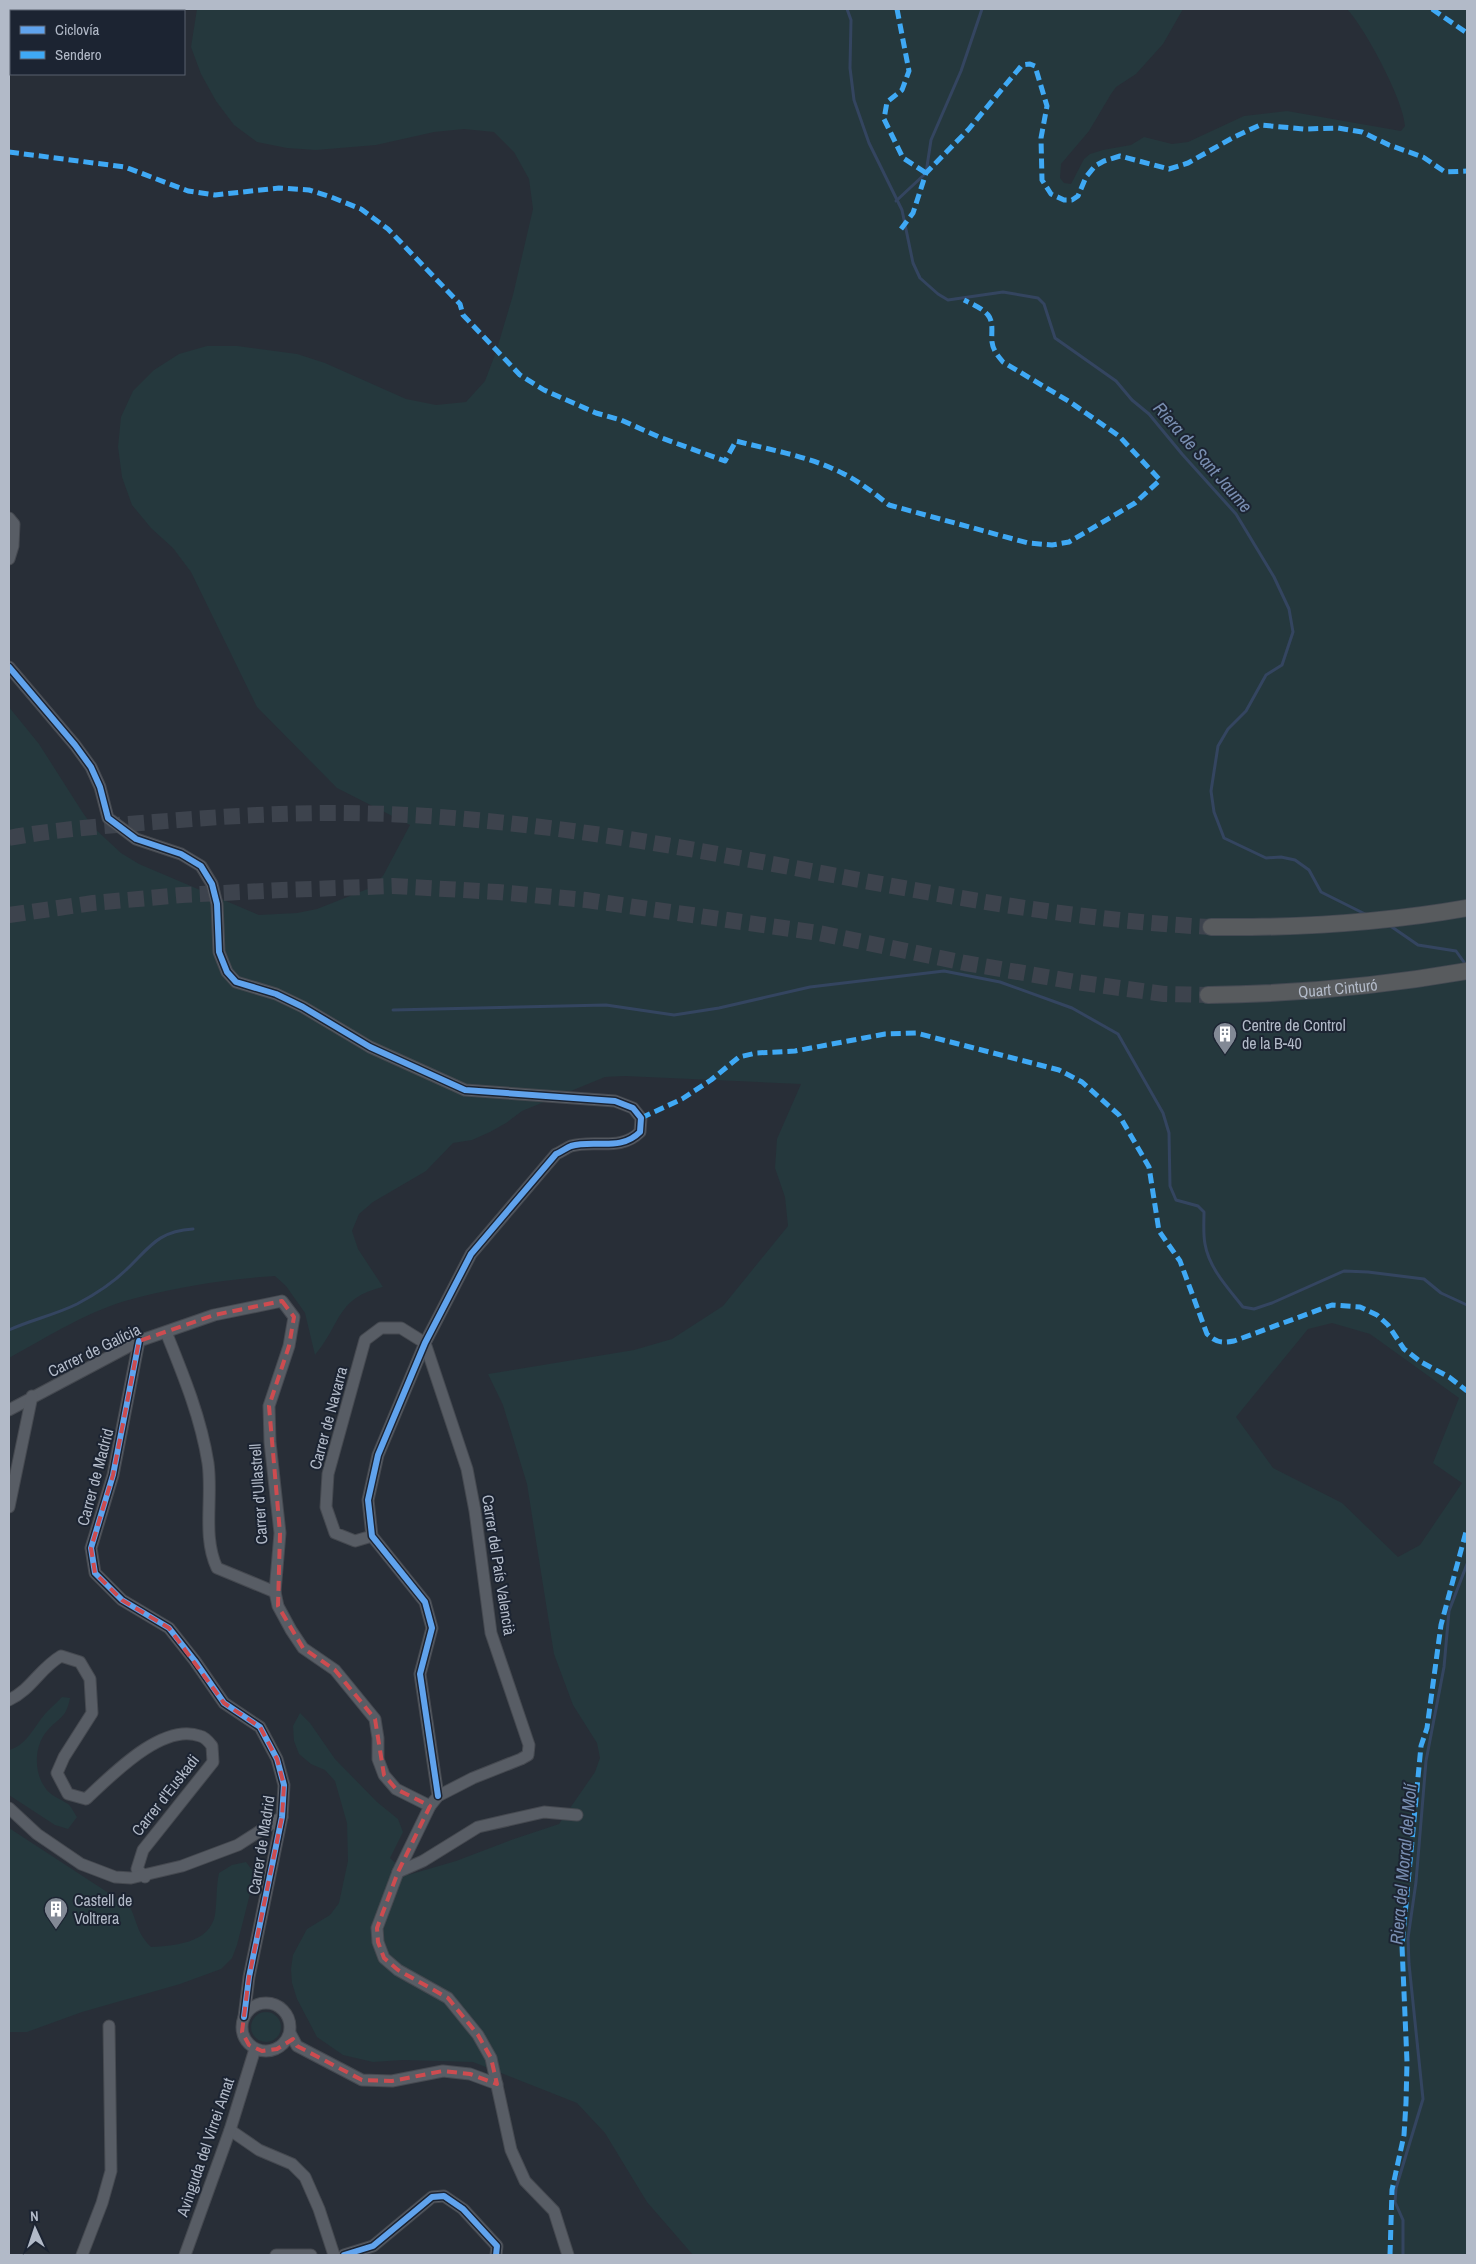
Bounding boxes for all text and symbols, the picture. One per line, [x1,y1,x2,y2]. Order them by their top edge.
legend [10,10,185,75]
text: Ciclovía [55,19,100,40]
text: Sendero [55,44,102,65]
water label: Riera de Sant Jaume [1148,396,1258,518]
street label: Quart Cinturó [1297,973,1379,1002]
place label: Centre de Control de la B-40 [1242,1014,1346,1054]
building icon: Centre de Control de la B-40 [1212,1021,1238,1055]
street label: Carrer de Galícia [44,1318,145,1382]
street label: Carrer de Navarra [304,1363,352,1472]
street label: Carrer de Madrid [71,1426,119,1528]
street label: Carrer d'Ullastrell [244,1443,272,1545]
street label: Carrer del País Valencià [477,1493,521,1638]
street label: Carrer d'Euskadi [126,1750,204,1840]
water label: Riera del Morral del Molí [1384,1781,1423,1946]
street label: Carrer de Madrid [242,1794,280,1896]
place label: Castell de Voltrera [74,1889,132,1929]
building icon: Castell de Voltrera [43,1896,69,1930]
street label: Avinguda del Virrei Amat [171,2074,239,2220]
north arrow [10,2204,60,2254]
text: N [30,2207,39,2225]

